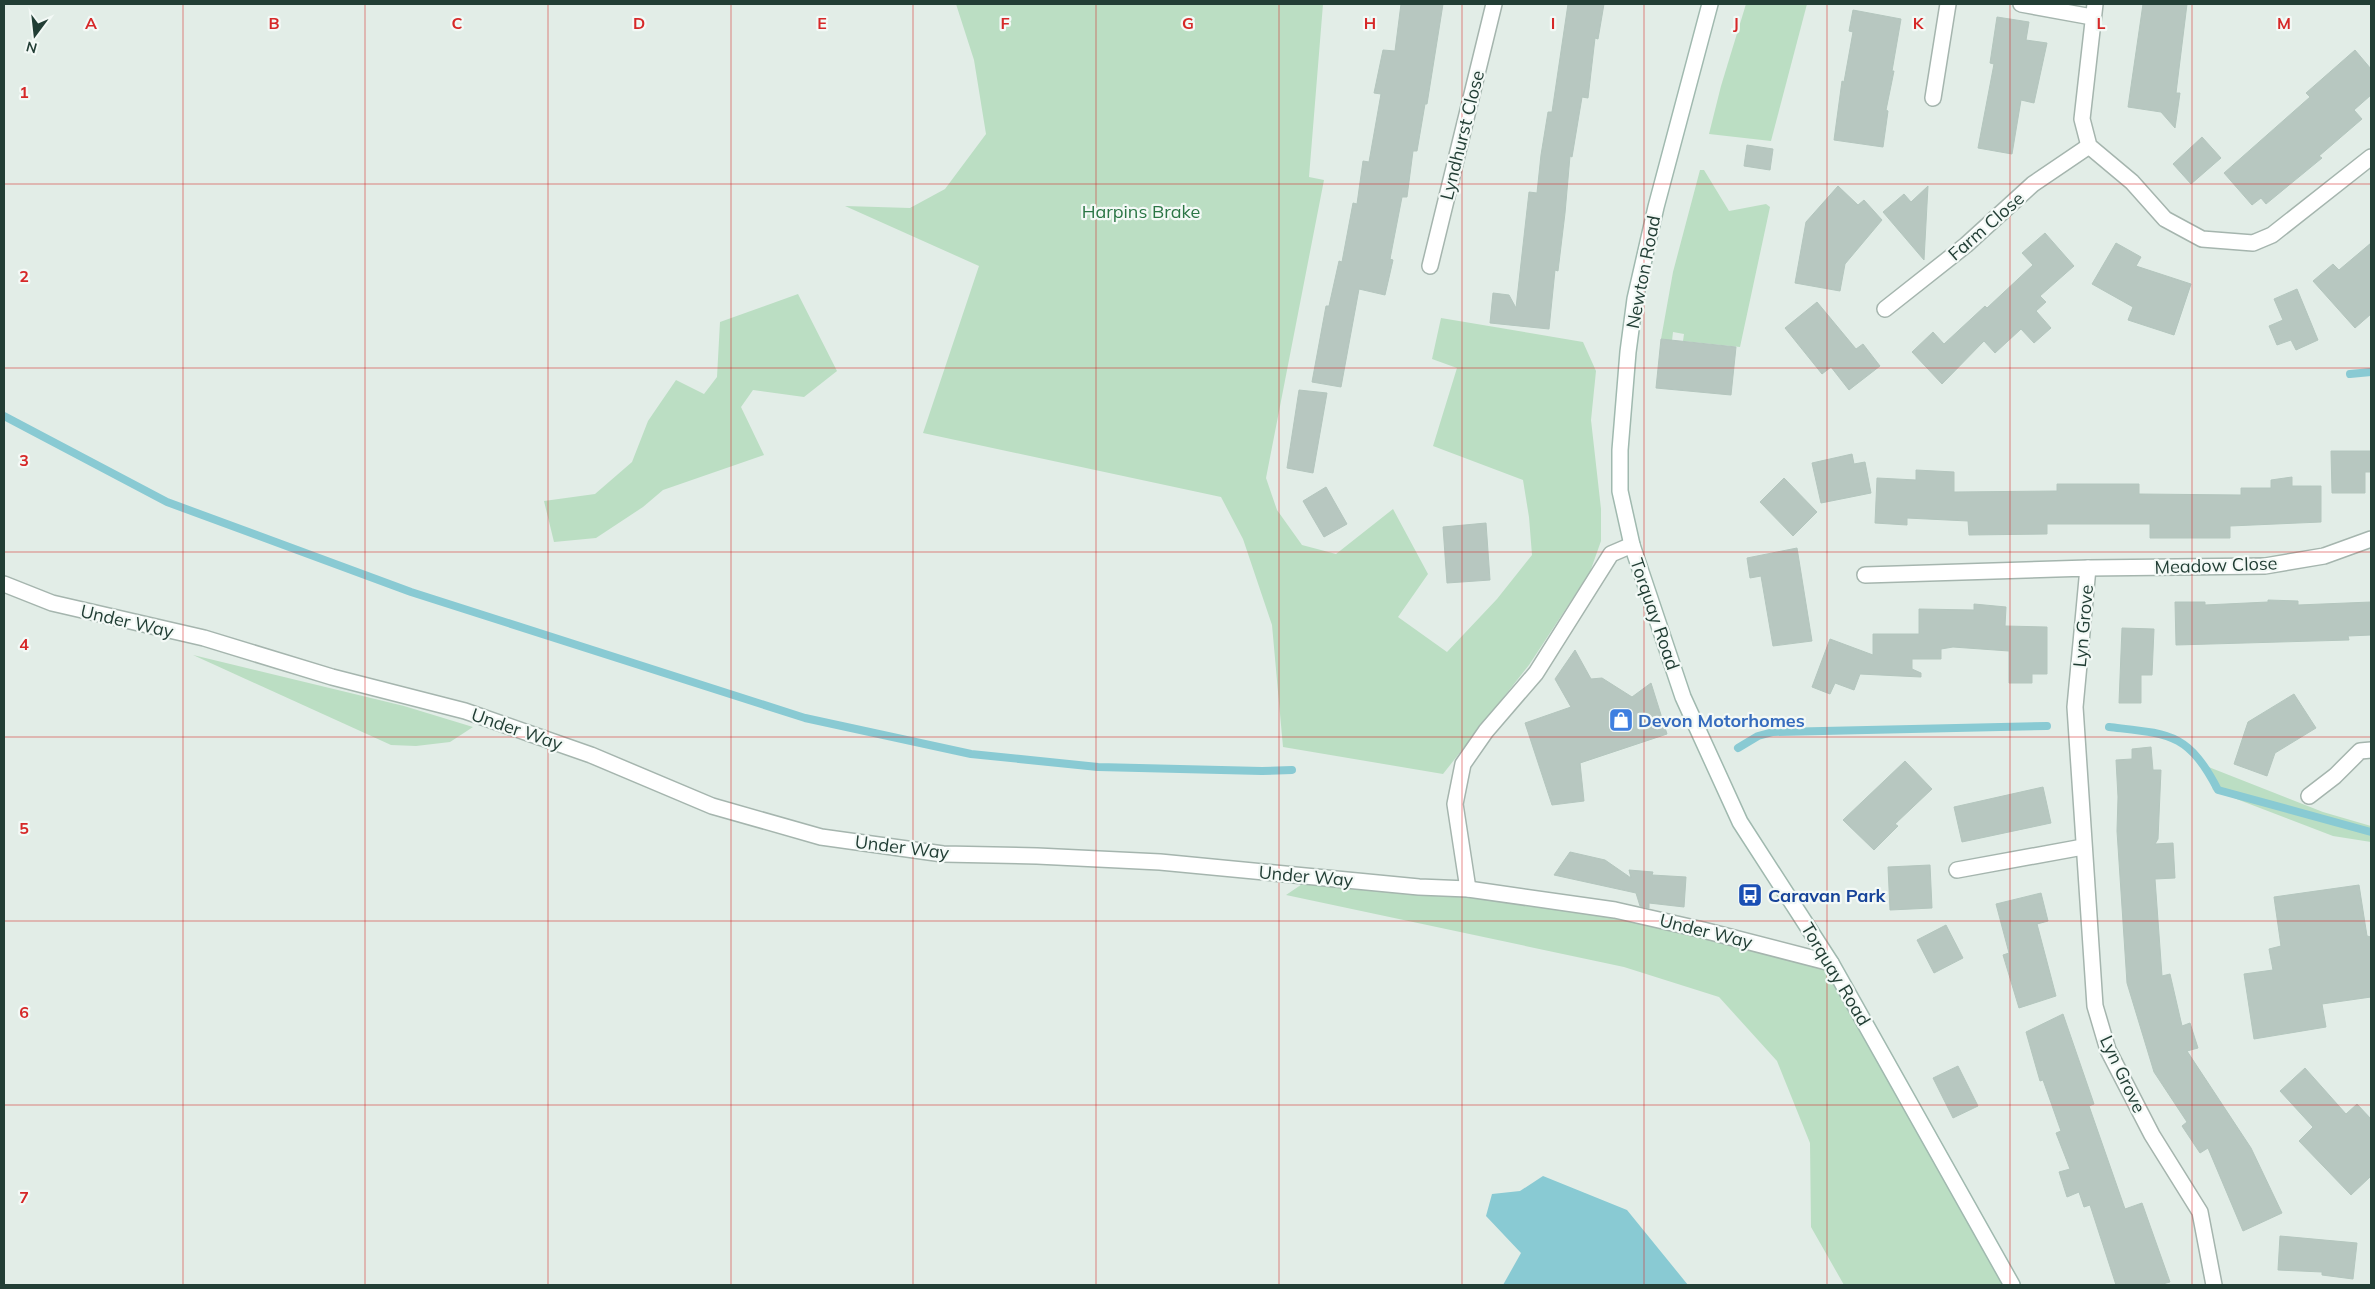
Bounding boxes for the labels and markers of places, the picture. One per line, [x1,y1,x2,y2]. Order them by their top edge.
shop icon: Devon Motorhomes [1608,707,1634,733]
place label: Devon Motorhomes [1638,709,1805,732]
bus stop icon: Caravan Park [1737,882,1763,908]
place label: Caravan Park [1768,884,1887,907]

